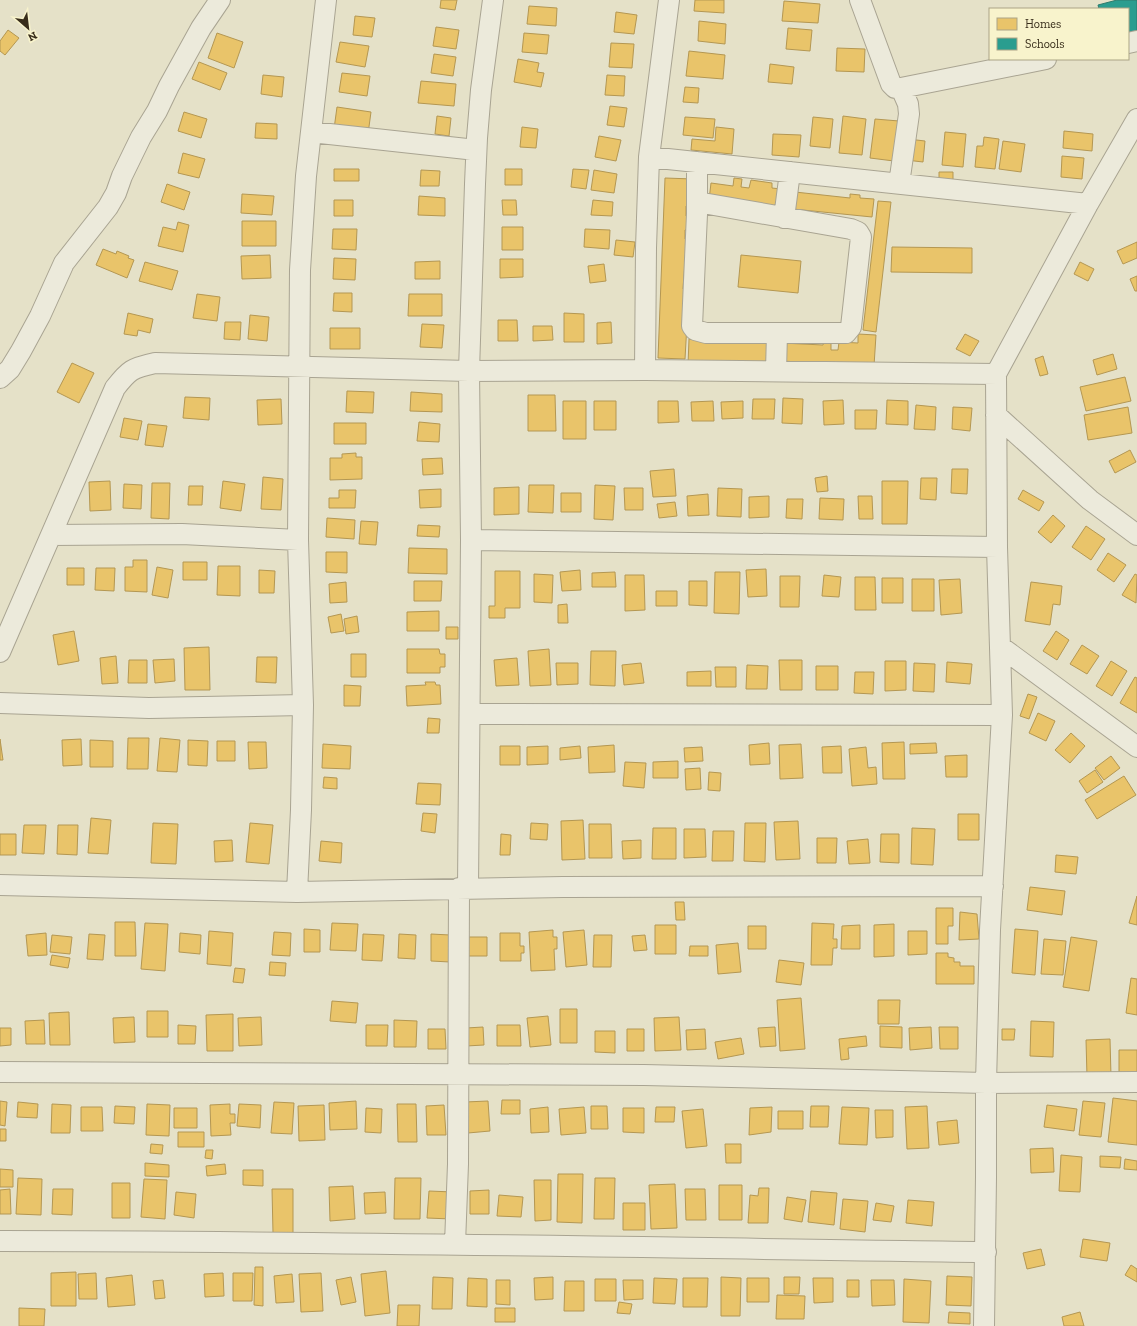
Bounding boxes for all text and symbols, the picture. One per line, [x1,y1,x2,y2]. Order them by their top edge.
north arrow [8,8,48,48]
legend [989,8,1129,60]
text: Homes [1025,17,1061,31]
text: N [25,29,39,44]
text: Schools [1025,37,1064,51]

